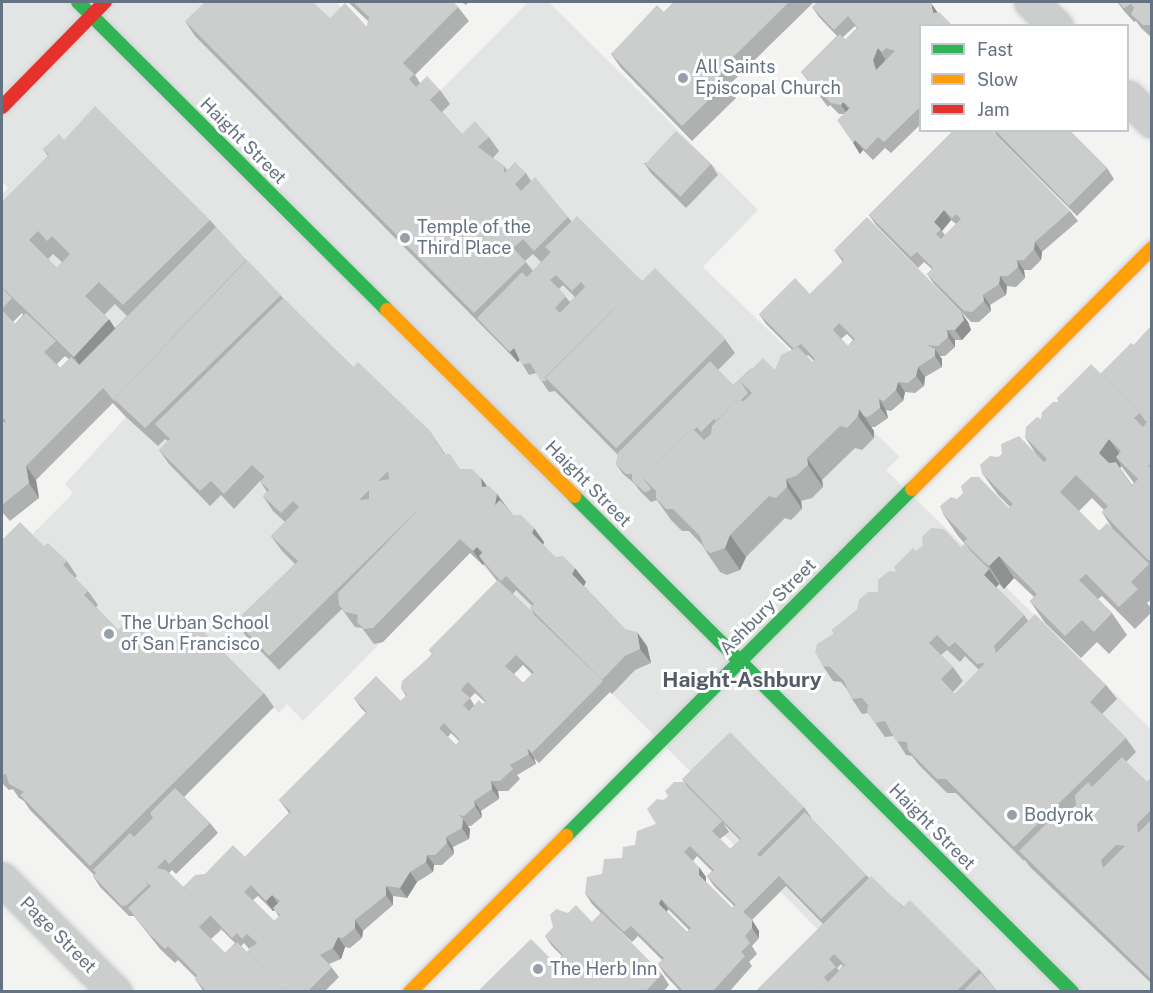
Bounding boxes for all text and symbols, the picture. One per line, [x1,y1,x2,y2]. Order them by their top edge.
legend [919,24,1129,132]
text: Fast [977,39,1013,60]
place label: All Saints Episcopal Church [695,57,841,100]
text: Slow [977,69,1018,90]
marker: All Saints Episcopal Church [676,71,690,85]
street label: Haight Street [195,93,291,189]
text: Jam [977,99,1010,120]
place label: Temple of the Third Place [417,217,531,260]
marker: Temple of the Third Place [398,231,412,245]
street label: Haight Street [540,436,636,532]
street label: Ashbury Street [715,554,821,660]
place label: The Urban School of San Francisco [121,613,270,656]
marker: The Urban School of San Francisco [102,627,116,641]
district label: Haight-Ashbury [662,667,822,693]
street label: Haight Street [884,779,980,875]
place label: Bodyrok [1024,804,1094,826]
marker: Bodyrok [1005,808,1019,822]
street label: Page Street [15,892,101,978]
place label: The Herb Inn [550,958,658,980]
marker: The Herb Inn [531,962,545,976]

